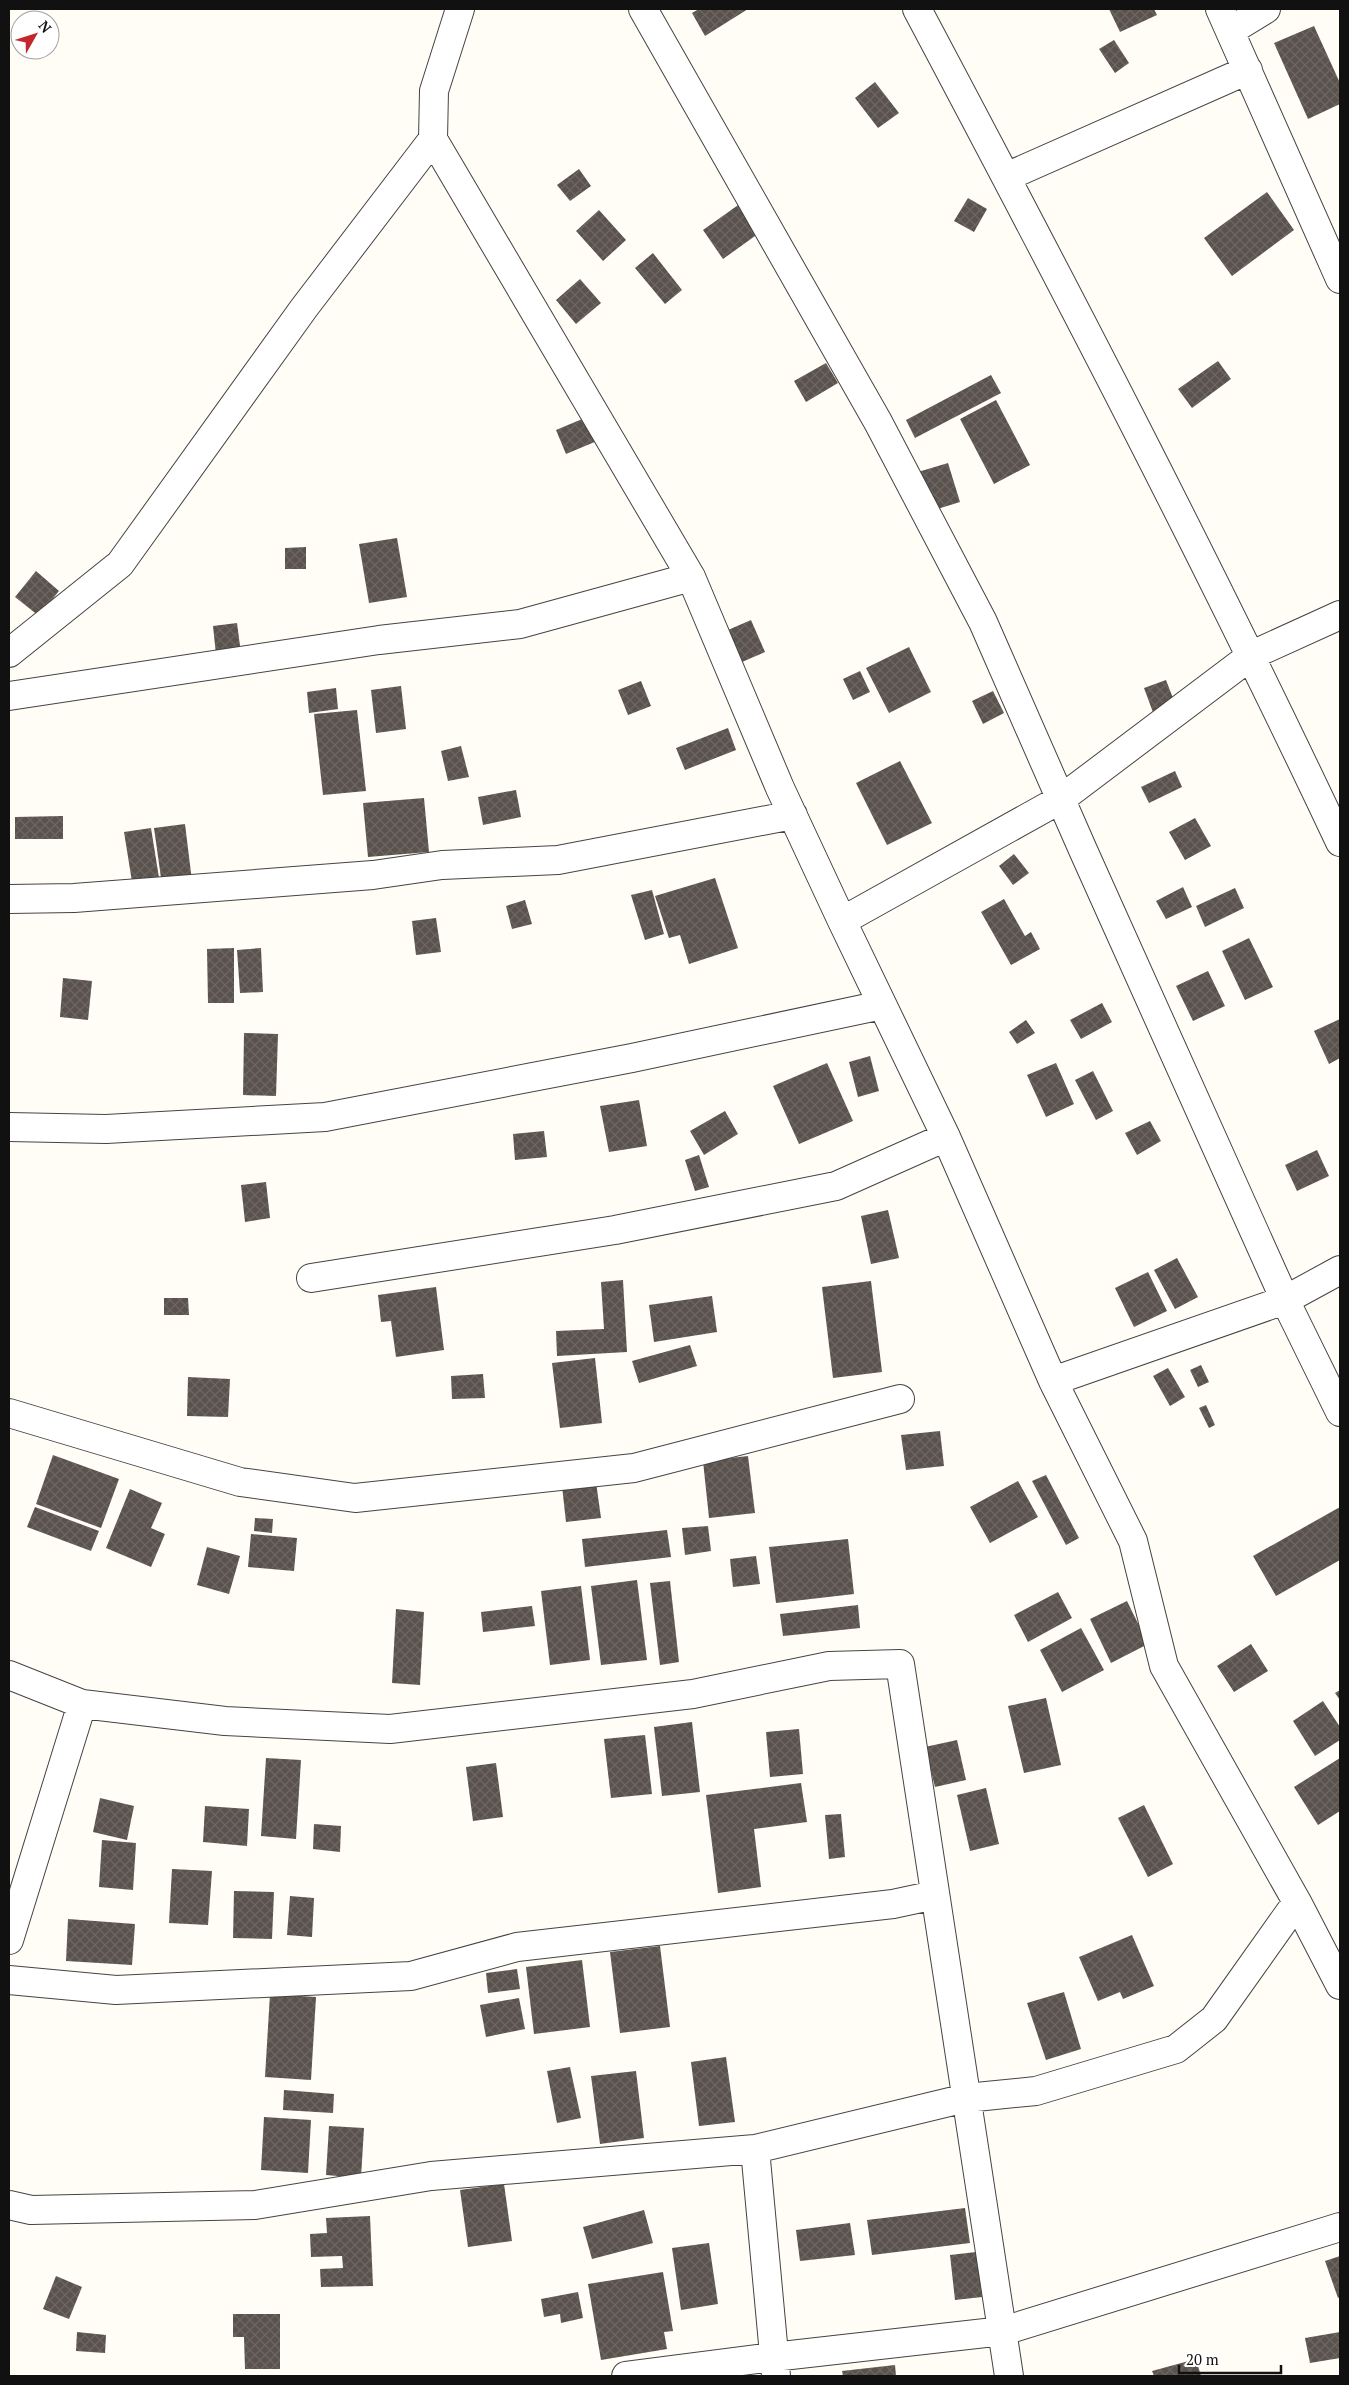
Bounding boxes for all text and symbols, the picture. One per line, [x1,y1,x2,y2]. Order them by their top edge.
north arrow [10,10,60,60]
text: N [35,16,56,37]
scale bar [1179,2342,1282,2374]
text: 20 m [1186,2349,1219,2369]

